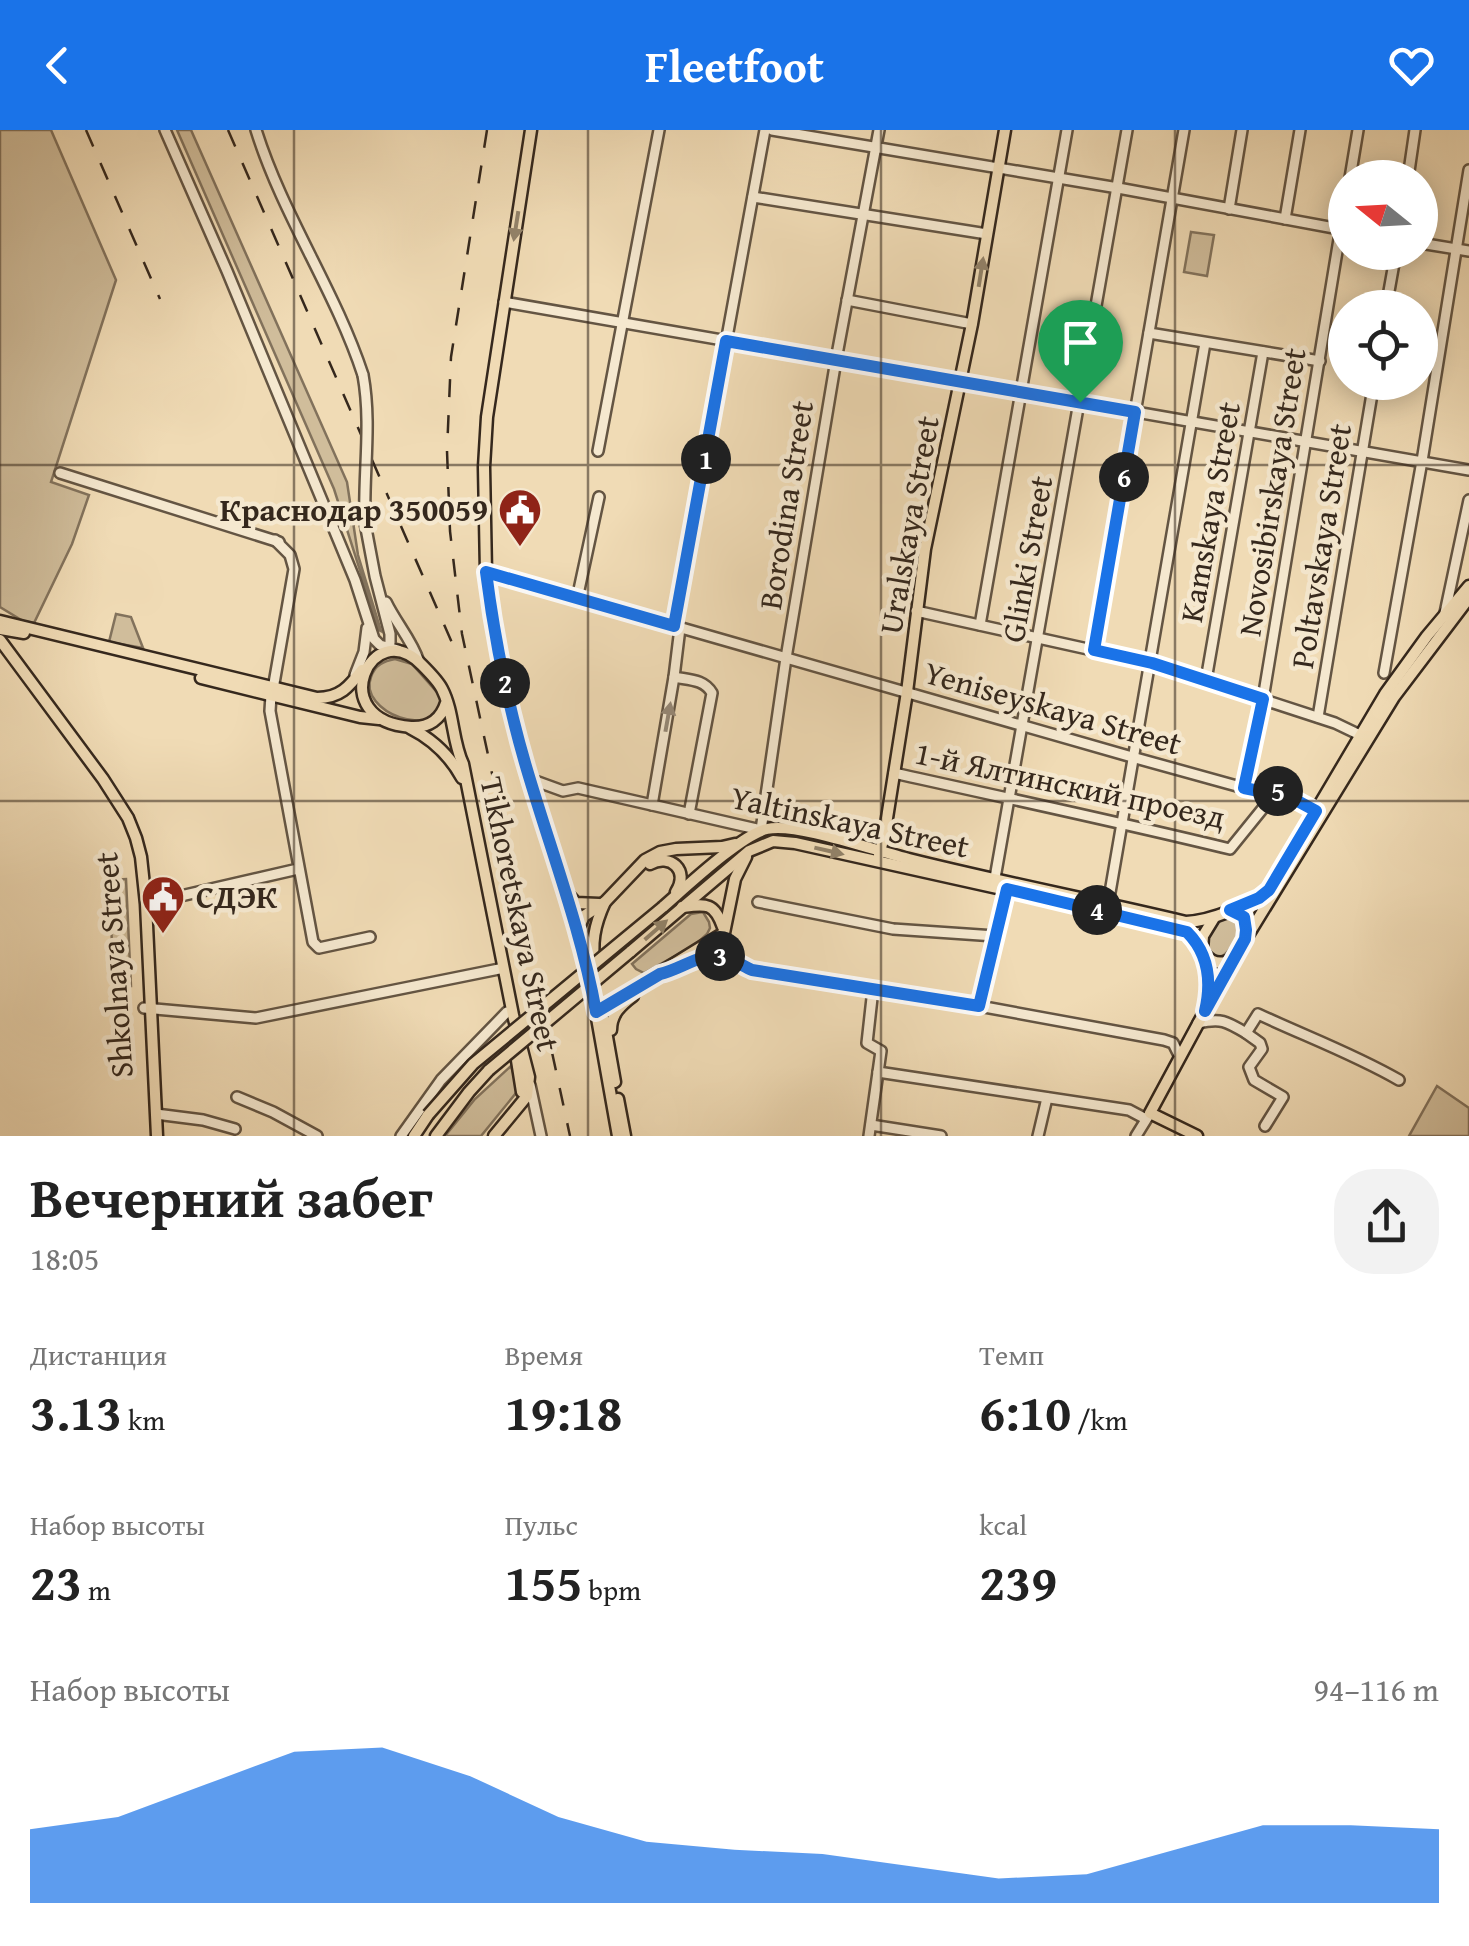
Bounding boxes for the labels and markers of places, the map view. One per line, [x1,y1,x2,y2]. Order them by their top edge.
pin [1038,300,1123,403]
pin: 1 [681,434,731,484]
pin: 6 [1099,452,1149,502]
place label: Краснодар 350059 [220,486,488,533]
public building icon: Краснодар 350059 [497,487,543,548]
pin: 2 [480,658,530,708]
pin: 5 [1253,766,1303,816]
place label: СДЭК [196,873,278,920]
public building icon: СДЭК [140,874,186,935]
pin: 4 [1072,885,1122,935]
pin: 3 [695,931,745,981]

